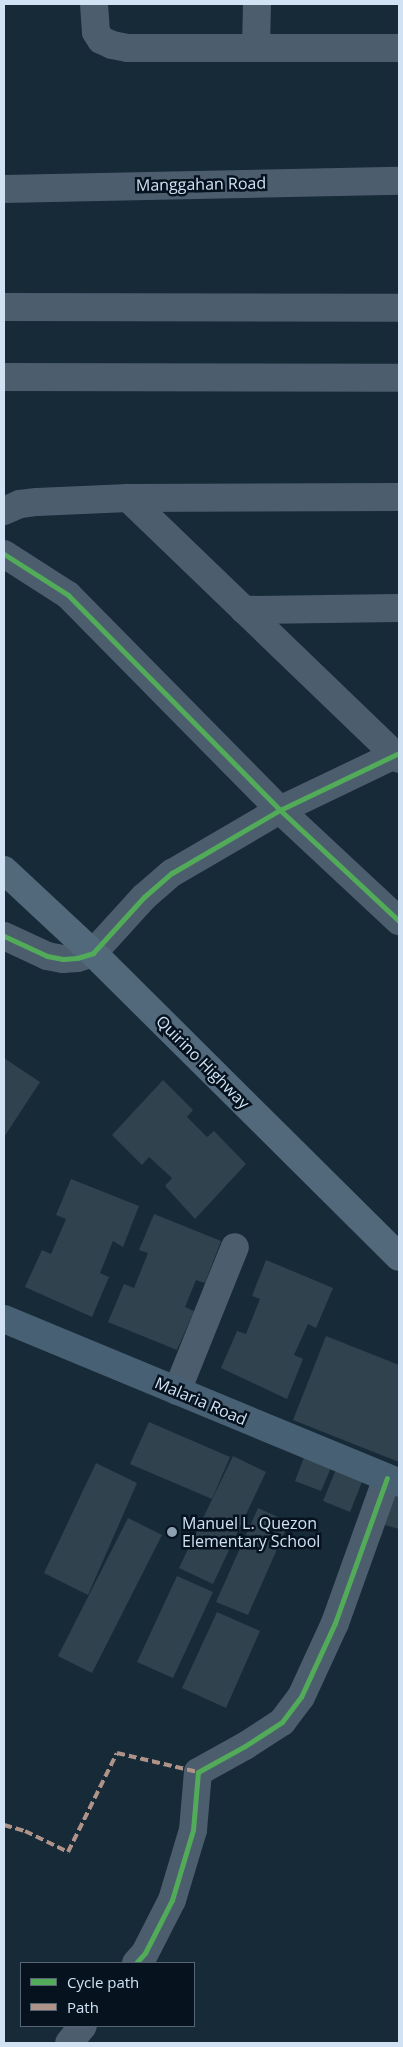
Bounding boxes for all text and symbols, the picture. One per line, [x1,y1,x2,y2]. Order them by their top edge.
street label: Manggahan Road [136,173,266,195]
street label: Quirino Highway [152,1011,254,1113]
street label: Malaria Road [152,1373,250,1429]
place label: Manuel L. Quezon Elementary School [182,1513,320,1551]
marker: Manuel L. Quezon Elementary School [166,1526,178,1538]
legend [20,1962,195,2027]
text: Cycle path [67,1972,139,1992]
text: Path [67,1997,99,2017]

